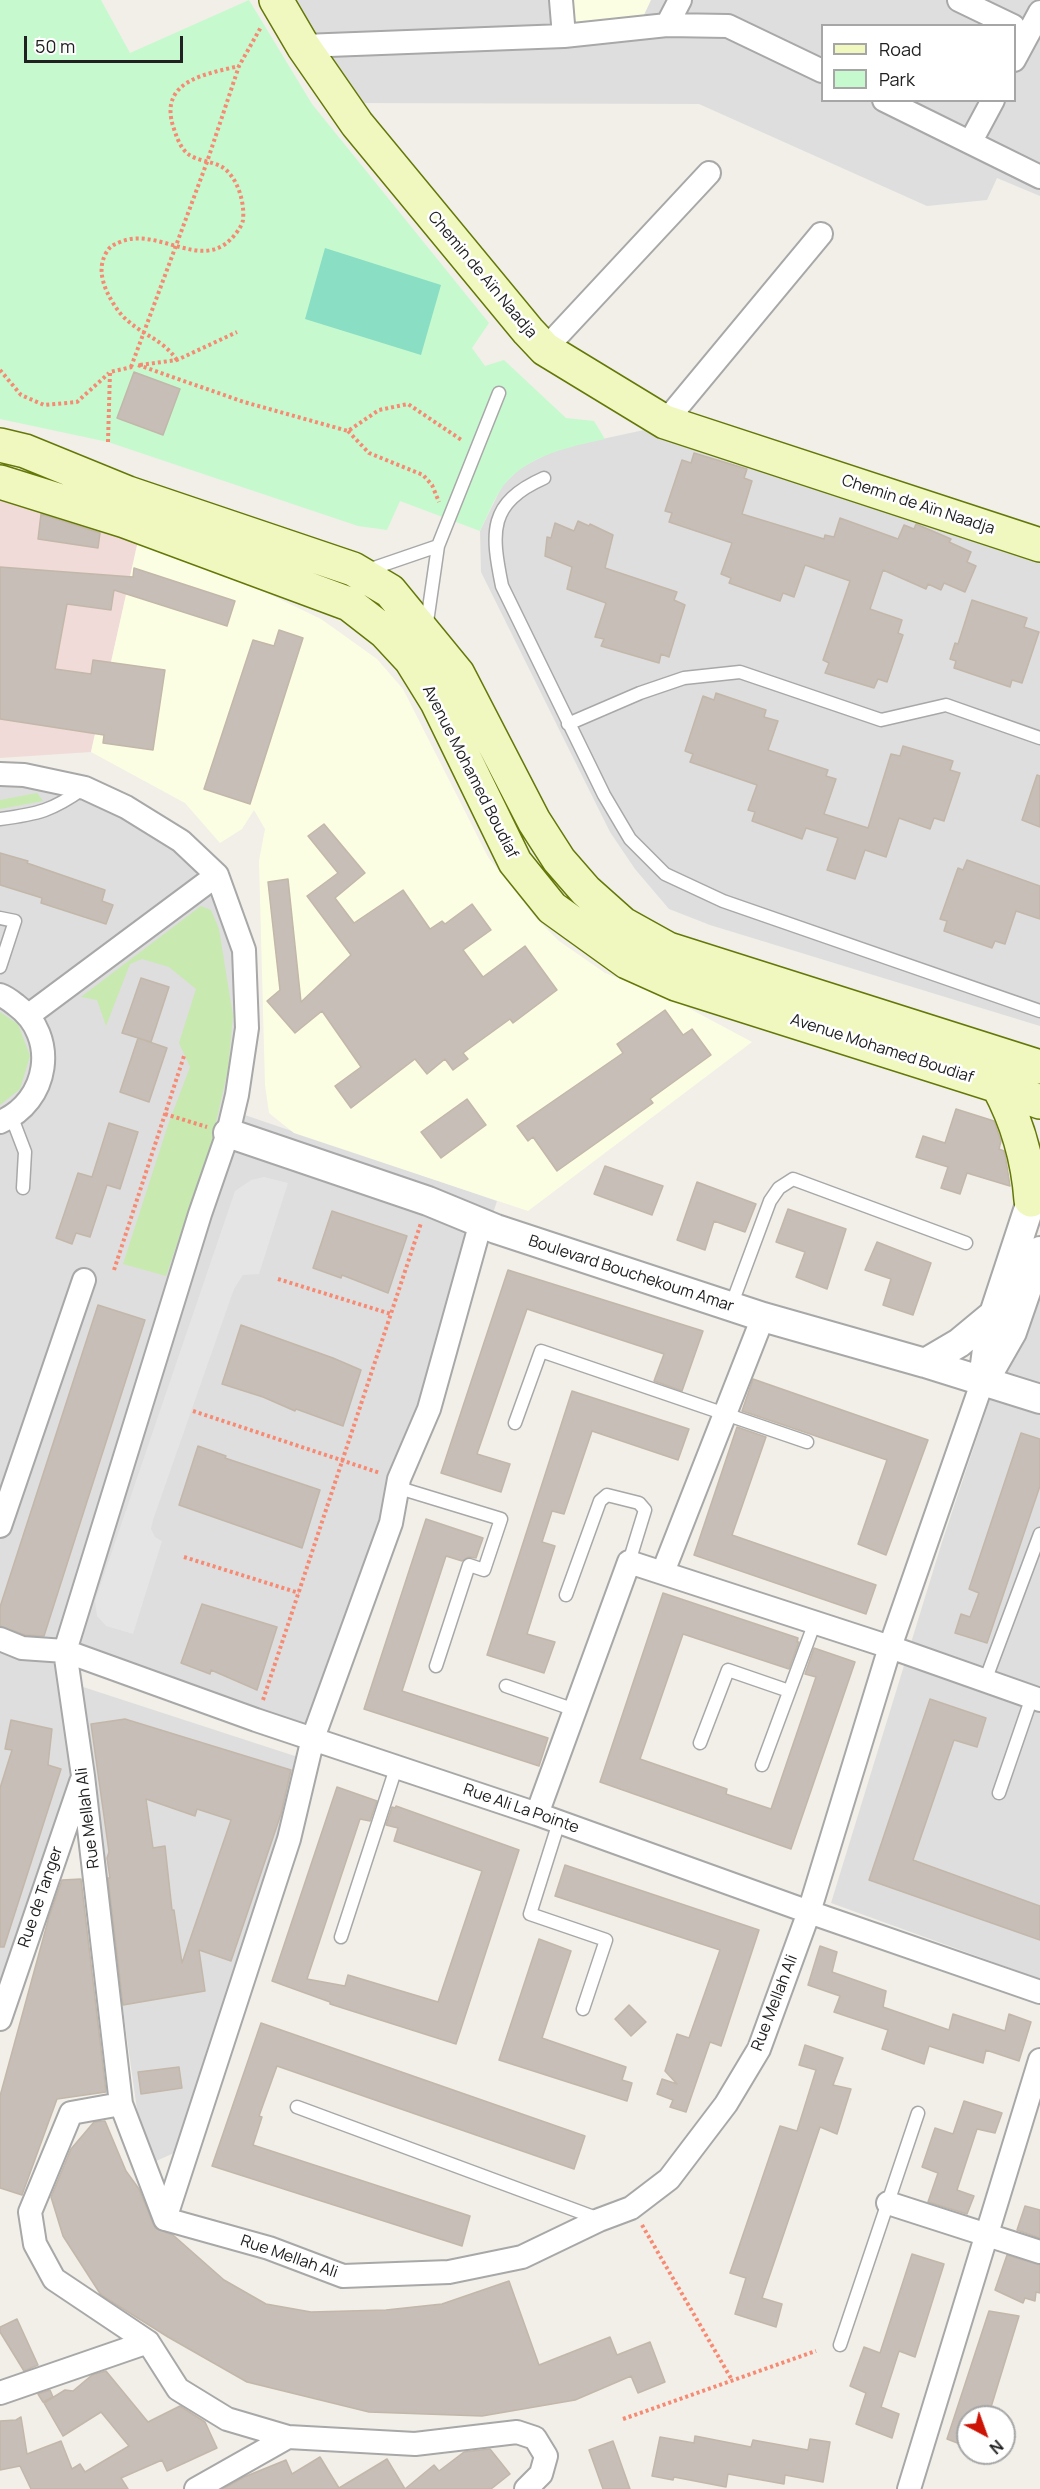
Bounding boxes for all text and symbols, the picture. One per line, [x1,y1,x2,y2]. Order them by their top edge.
scale bar [27,24,186,62]
legend [821,24,1016,102]
text: 50 m [35,34,75,58]
text: Road [879,37,922,61]
text: Park [879,67,915,91]
street label: Chemin de Aïn Naadja [423,208,541,342]
street label: Chemin de Aïn Naadja [839,471,997,539]
street label: Avenue Mohamed Boudiaf [418,682,522,862]
street label: Avenue Mohamed Boudiaf [788,1010,976,1088]
street label: Boulevard Bouchekoum Amar [526,1232,736,1316]
street label: Rue Mellah Ali [72,1766,104,1870]
street label: Rue Ali La Pointe [461,1780,581,1838]
street label: Rue de Tanger [15,1844,67,1950]
street label: Rue Mellah Ali [748,1952,802,2054]
street label: Rue Mellah Ali [238,2231,340,2283]
north arrow [956,2405,1016,2465]
text: N [985,2435,1008,2459]

